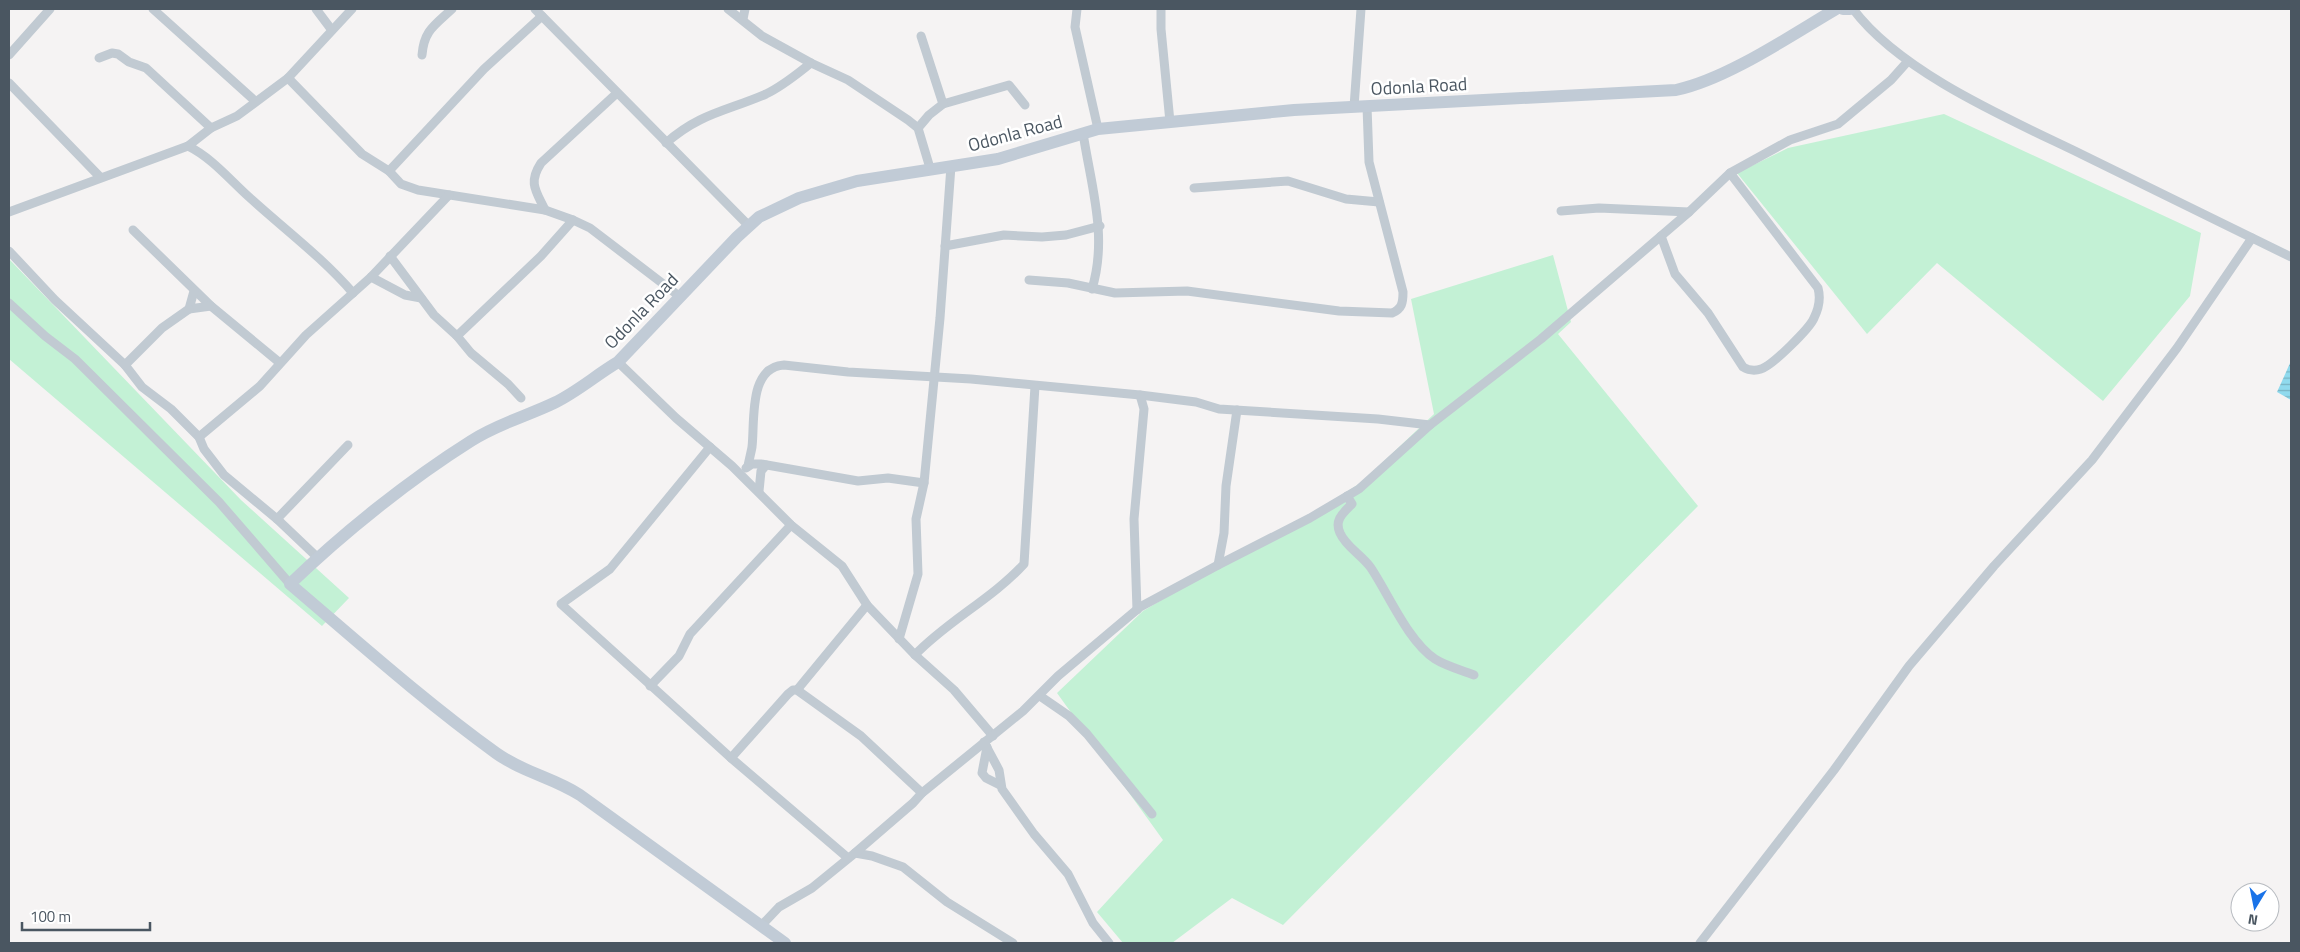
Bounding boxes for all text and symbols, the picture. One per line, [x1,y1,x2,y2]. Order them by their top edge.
street label: Odonla Road [1370,70,1468,102]
street label: Odonla Road [965,107,1065,159]
street label: Odonla Road [598,267,684,355]
north arrow [2230,882,2280,932]
scale bar [22,900,150,932]
text: 100 m [30,905,71,928]
text: N [2246,909,2259,931]

